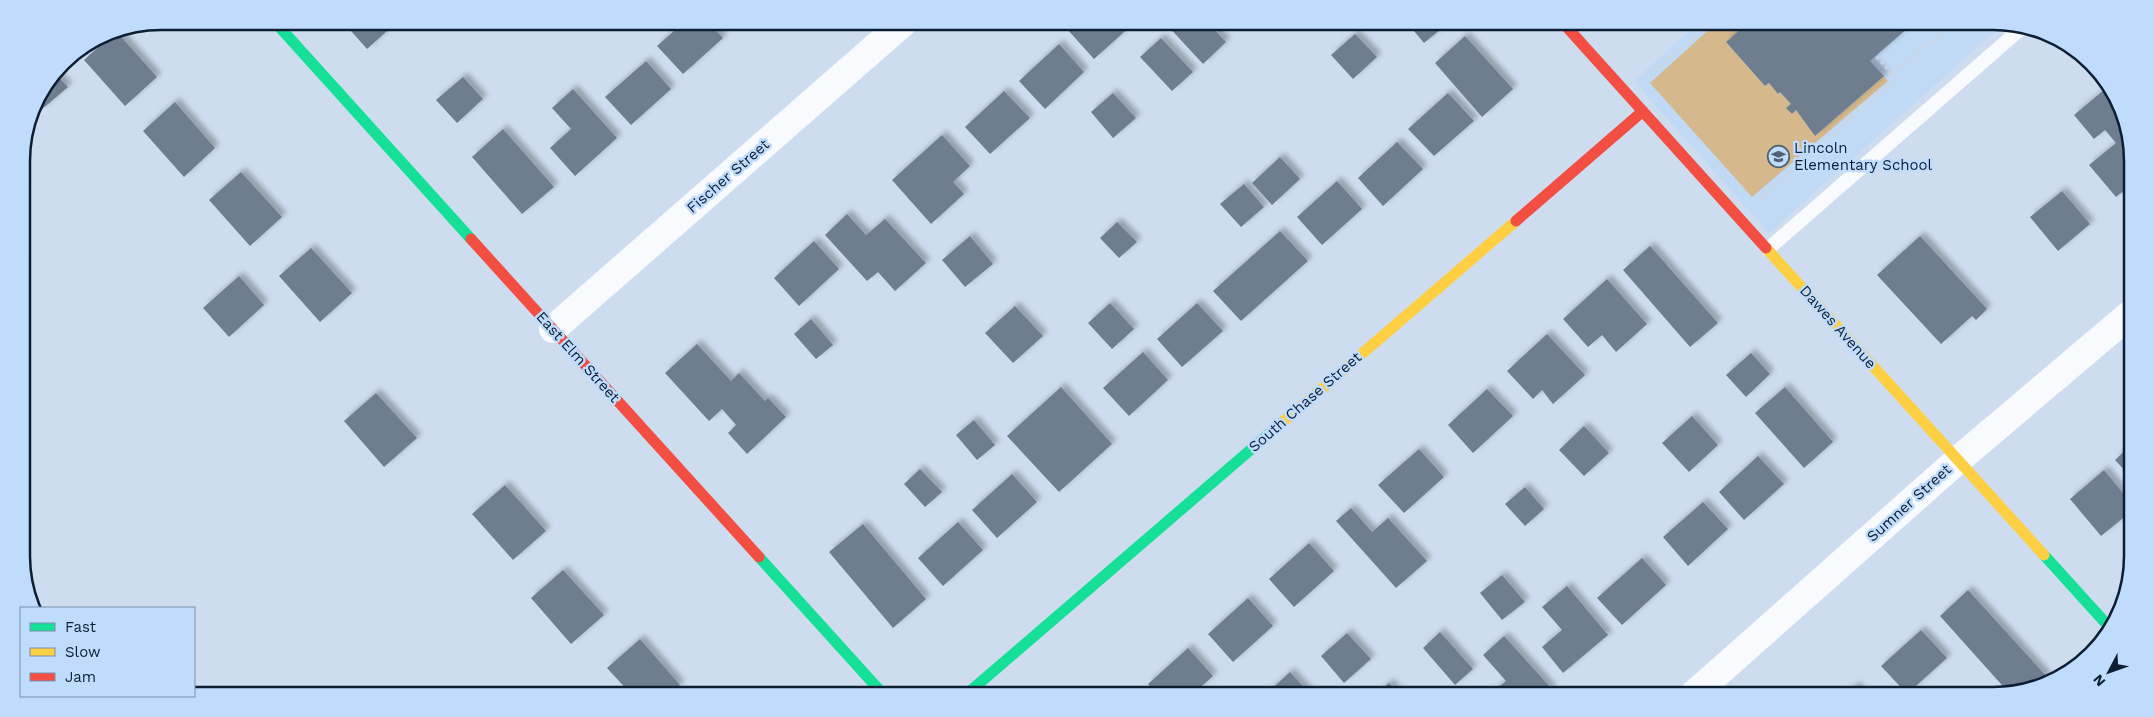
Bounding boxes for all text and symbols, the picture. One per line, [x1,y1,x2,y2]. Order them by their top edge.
street label: Fischer Street [683,135,773,217]
place label: Lincoln Elementary School [1794,139,1933,174]
school or university icon: Lincoln Elementary School [1766,145,1790,169]
street label: Dawes Avenue [1796,282,1880,372]
street label: East Elm Street [532,308,624,407]
street label: South Chase Street [1245,348,1366,456]
street label: Sumner Street [1863,460,1955,546]
legend [20,607,195,697]
text: Fast [65,618,97,636]
text: Slow [65,643,101,661]
north arrow [2084,647,2134,697]
text: Jam [65,668,96,686]
text: N [2090,671,2109,690]

